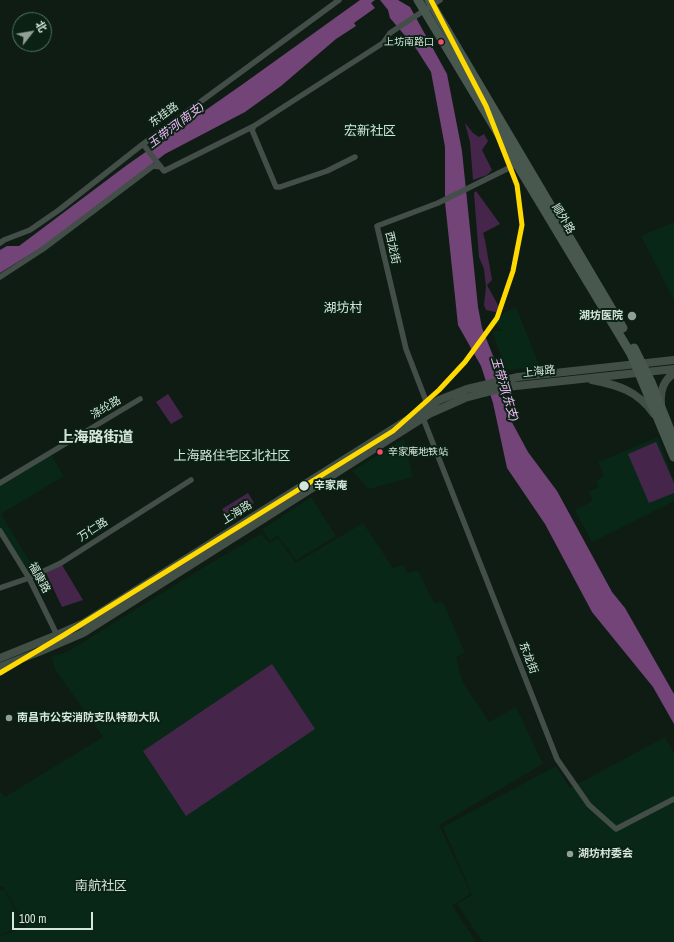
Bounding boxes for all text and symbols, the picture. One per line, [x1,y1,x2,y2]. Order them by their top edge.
north arrow [12,12,52,52]
text: 北 [33,18,50,35]
place label: 上坊南路口 [384,36,434,48]
marker: 上坊南路口 [436,37,446,47]
water label: 玉带河(南支) [145,100,207,152]
street label: 东桂路 [147,100,181,130]
district label: 宏新社区 [344,124,396,140]
street label: 顺外路 [549,201,577,237]
street label: 西龙街 [382,230,402,266]
district label: 湖坊村 [324,301,362,317]
place label: 湖坊医院 [579,309,623,323]
marker: 湖坊医院 [626,310,638,322]
water label: 玉带河(东支) [487,355,521,423]
street label: 上海路 [522,364,556,380]
street label: 涤纶路 [88,394,124,422]
district label: 上海路街道 [59,429,133,447]
place label: 辛家庵地铁站 [388,446,448,458]
marker: 辛家庵地铁站 [375,447,385,457]
district label: 上海路住宅区北社区 [174,449,290,465]
marker: 辛家庵 [297,479,311,493]
place label: 辛家庵 [314,479,347,493]
street label: 上海路 [220,499,254,527]
street label: 万仁路 [76,515,110,545]
street label: 福康路 [25,560,53,596]
street label: 东龙街 [516,640,540,676]
place label: 南昌市公安消防支队特勤大队 [17,711,160,725]
marker: 南昌市公安消防支队特勤大队 [4,713,14,723]
place label: 湖坊村委会 [578,847,633,861]
marker: 湖坊村委会 [565,849,575,859]
district label: 南航社区 [75,879,127,895]
scale bar [14,904,95,930]
text: 100 m [19,911,46,927]

